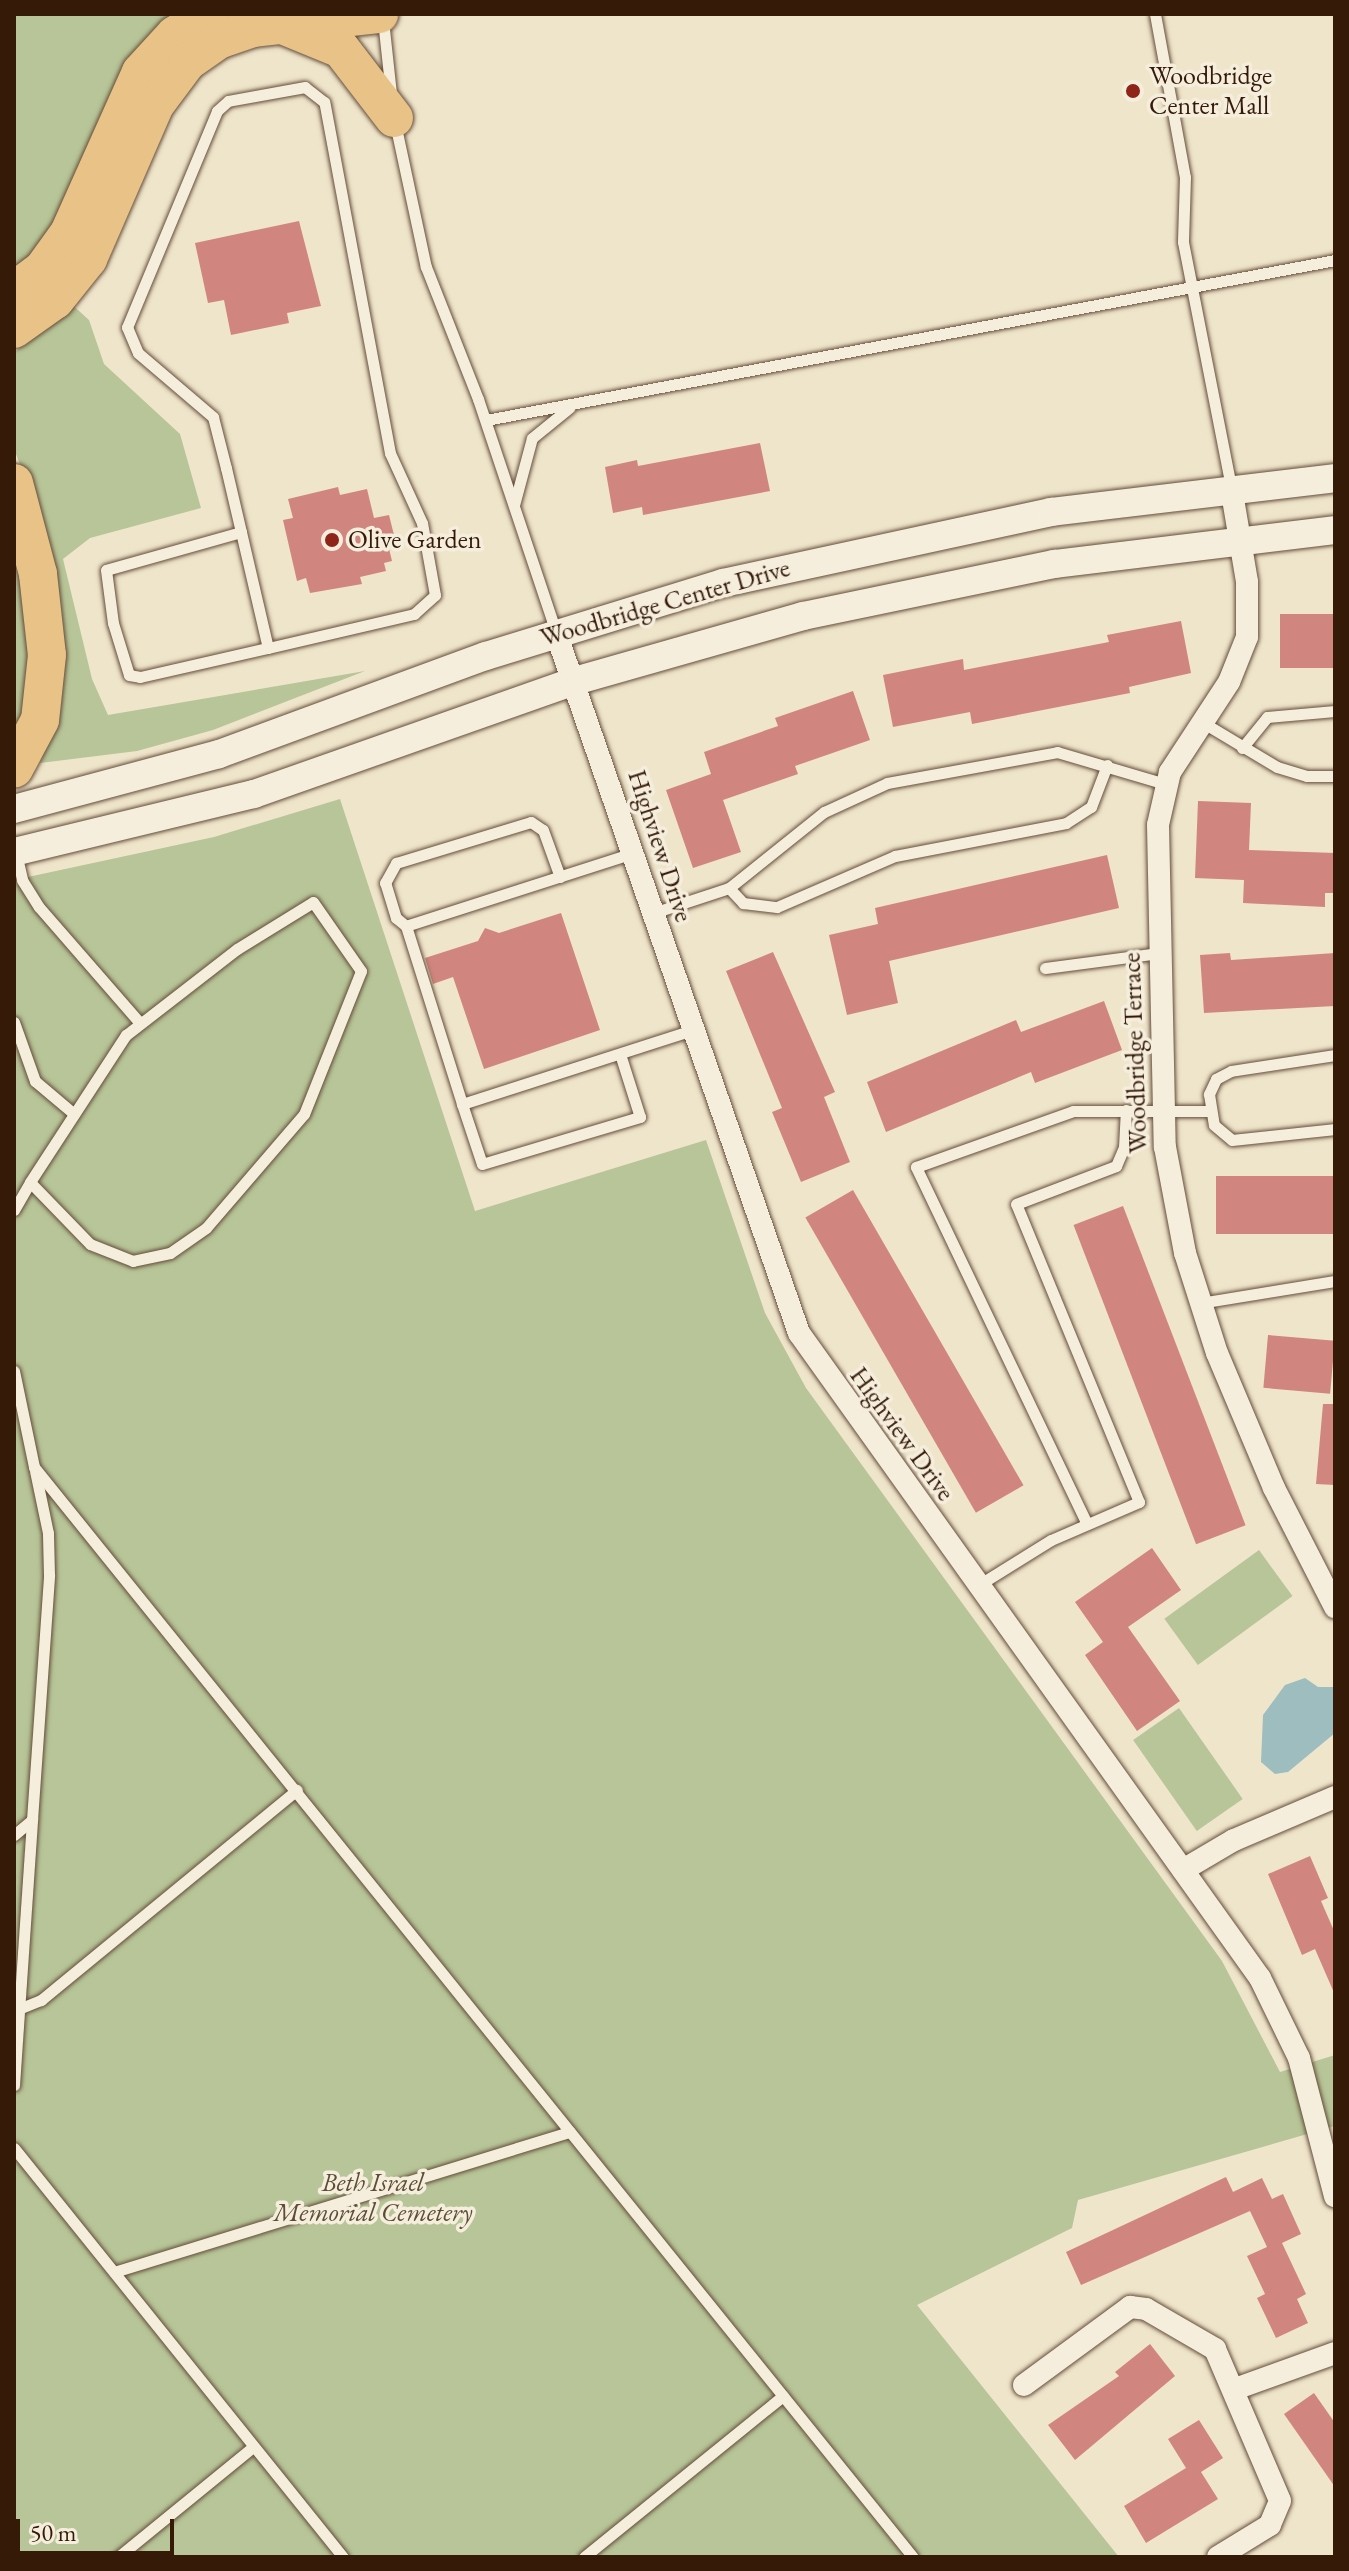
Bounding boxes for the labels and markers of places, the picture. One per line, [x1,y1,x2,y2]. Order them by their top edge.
place label: Woodbridge Center Mall [1149,60,1272,122]
marker: Woodbridge Center Mall [1124,82,1142,100]
place label: Olive Garden [348,524,482,556]
marker: Olive Garden [323,531,341,549]

